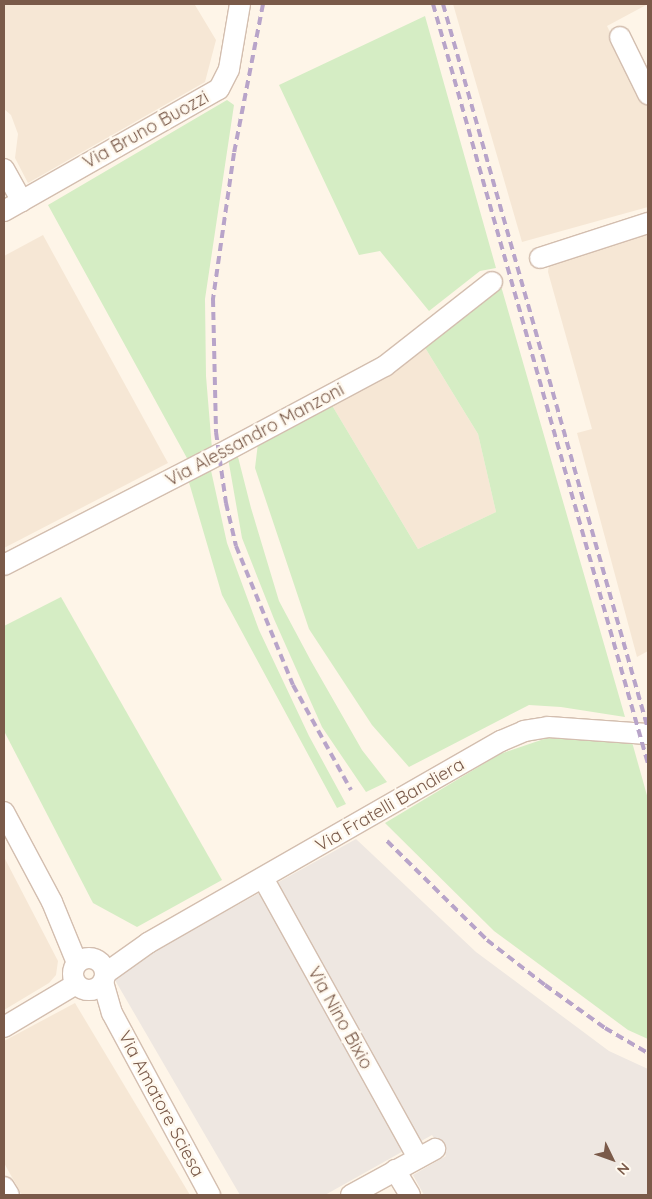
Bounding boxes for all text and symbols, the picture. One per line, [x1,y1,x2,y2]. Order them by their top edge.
street label: Via Bruno Buozzi [79,87,213,173]
street label: Via Alessandro Manzoni [162,379,348,491]
street label: Via Fratelli Bandiera [312,754,468,856]
street label: Via Nino Bixio [303,963,377,1073]
street label: Via Amatore Sciesa [113,1027,209,1181]
north arrow [587,1134,637,1184]
text: N [613,1159,633,1179]

